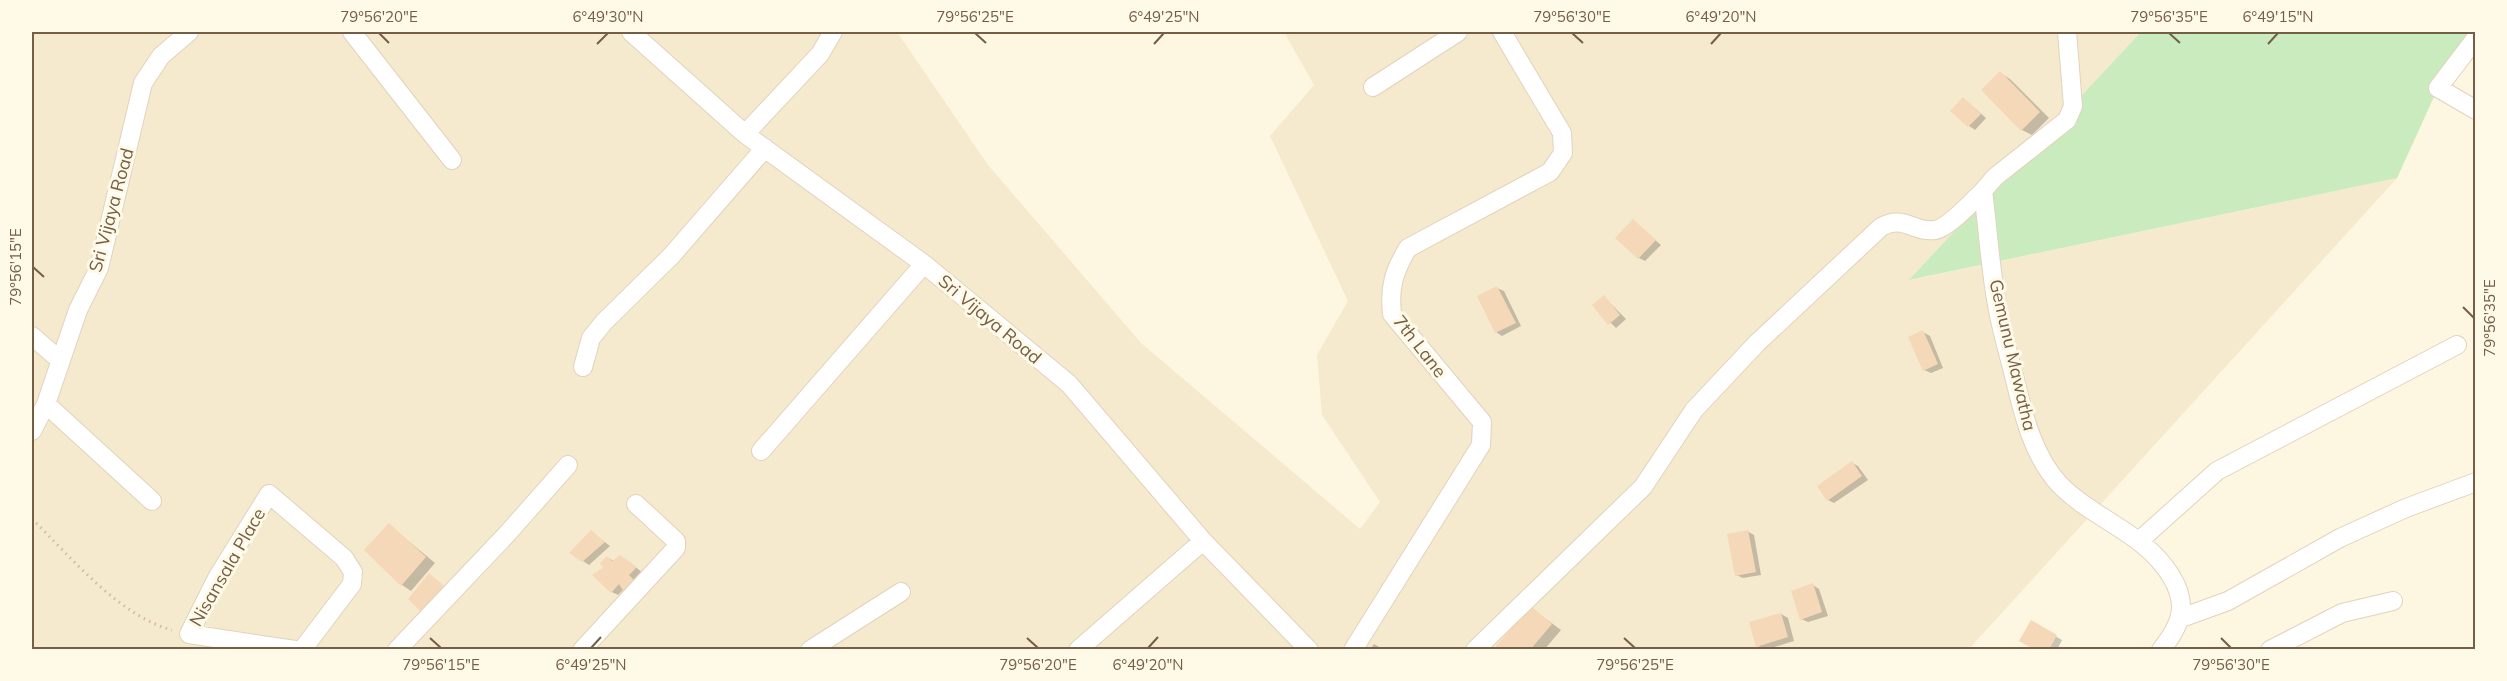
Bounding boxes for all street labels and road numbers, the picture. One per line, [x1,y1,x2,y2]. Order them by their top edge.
street label: Sri Vijaya Road [83,145,139,275]
street label: Sri Vijaya Road [934,269,1046,369]
street label: Gemunu Mawatha [1984,277,2042,433]
street label: 7th Lane [1388,310,1452,382]
street label: Nisansala Place [184,504,270,630]

